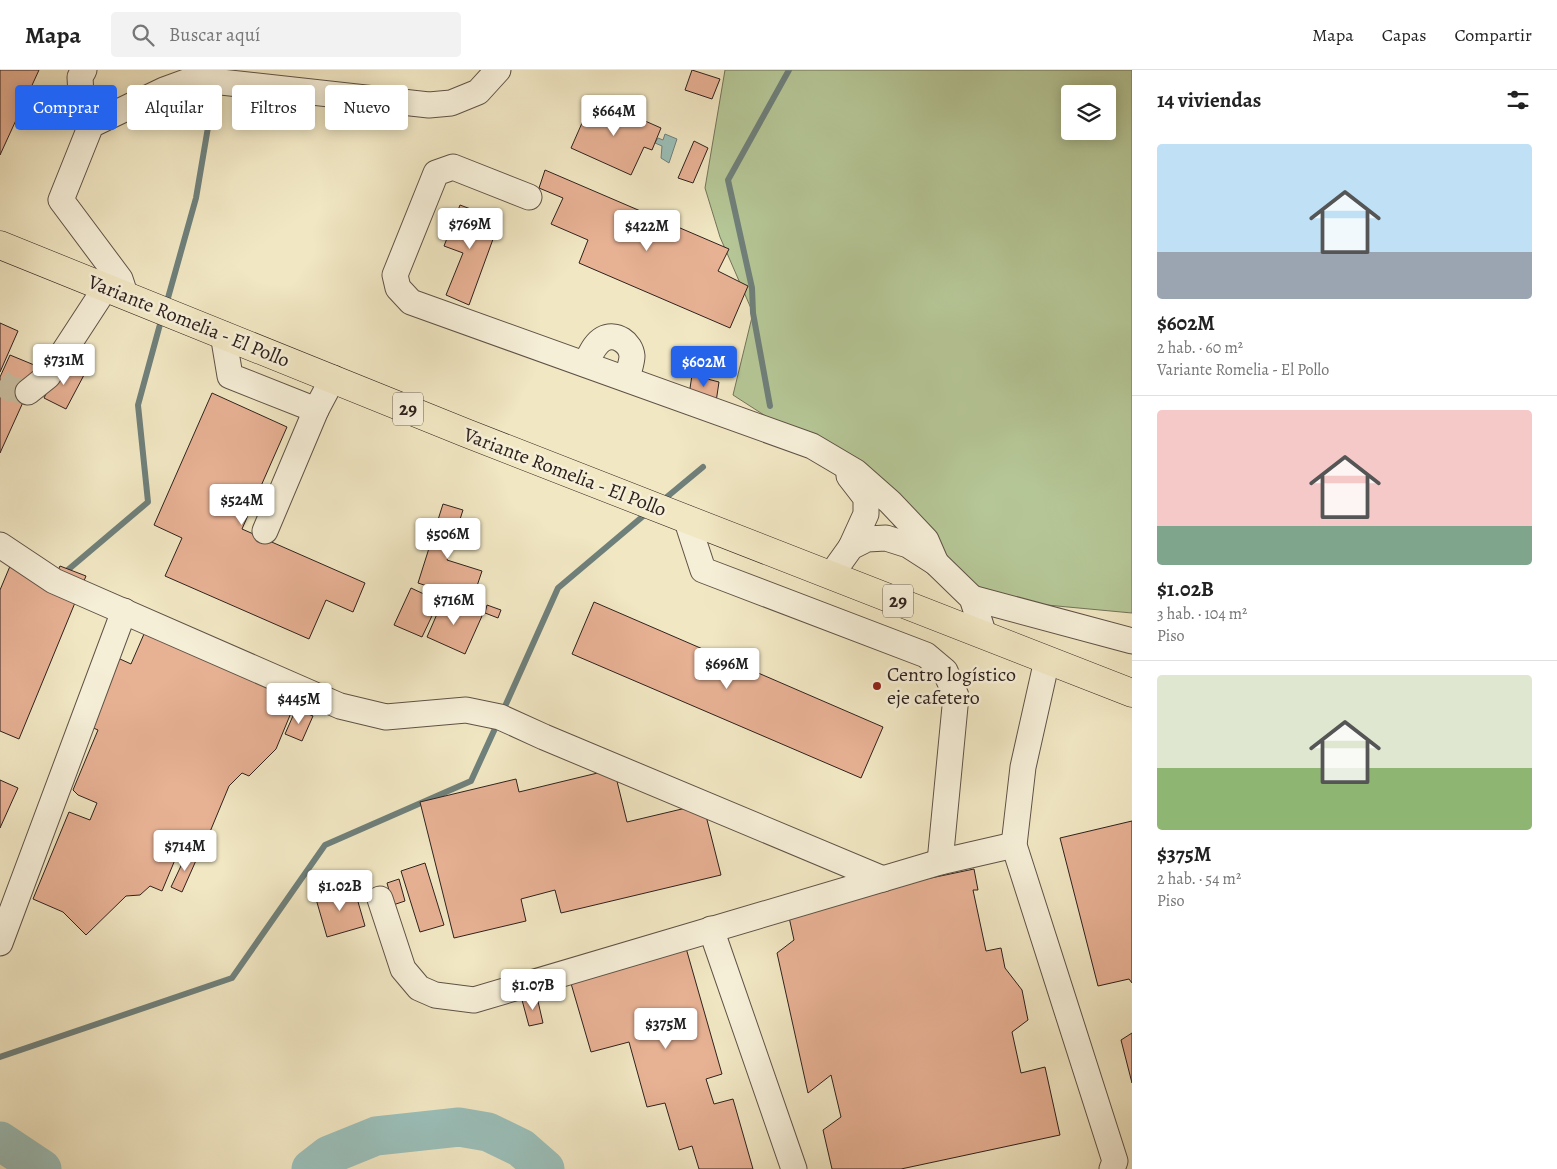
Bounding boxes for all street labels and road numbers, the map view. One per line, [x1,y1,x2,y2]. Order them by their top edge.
street label: Variante Romelia - El Pollo [83,268,294,374]
road number: 29 [393,392,423,426]
street label: Variante Romelia - El Pollo [459,420,670,523]
road number: 29 [883,584,913,618]

